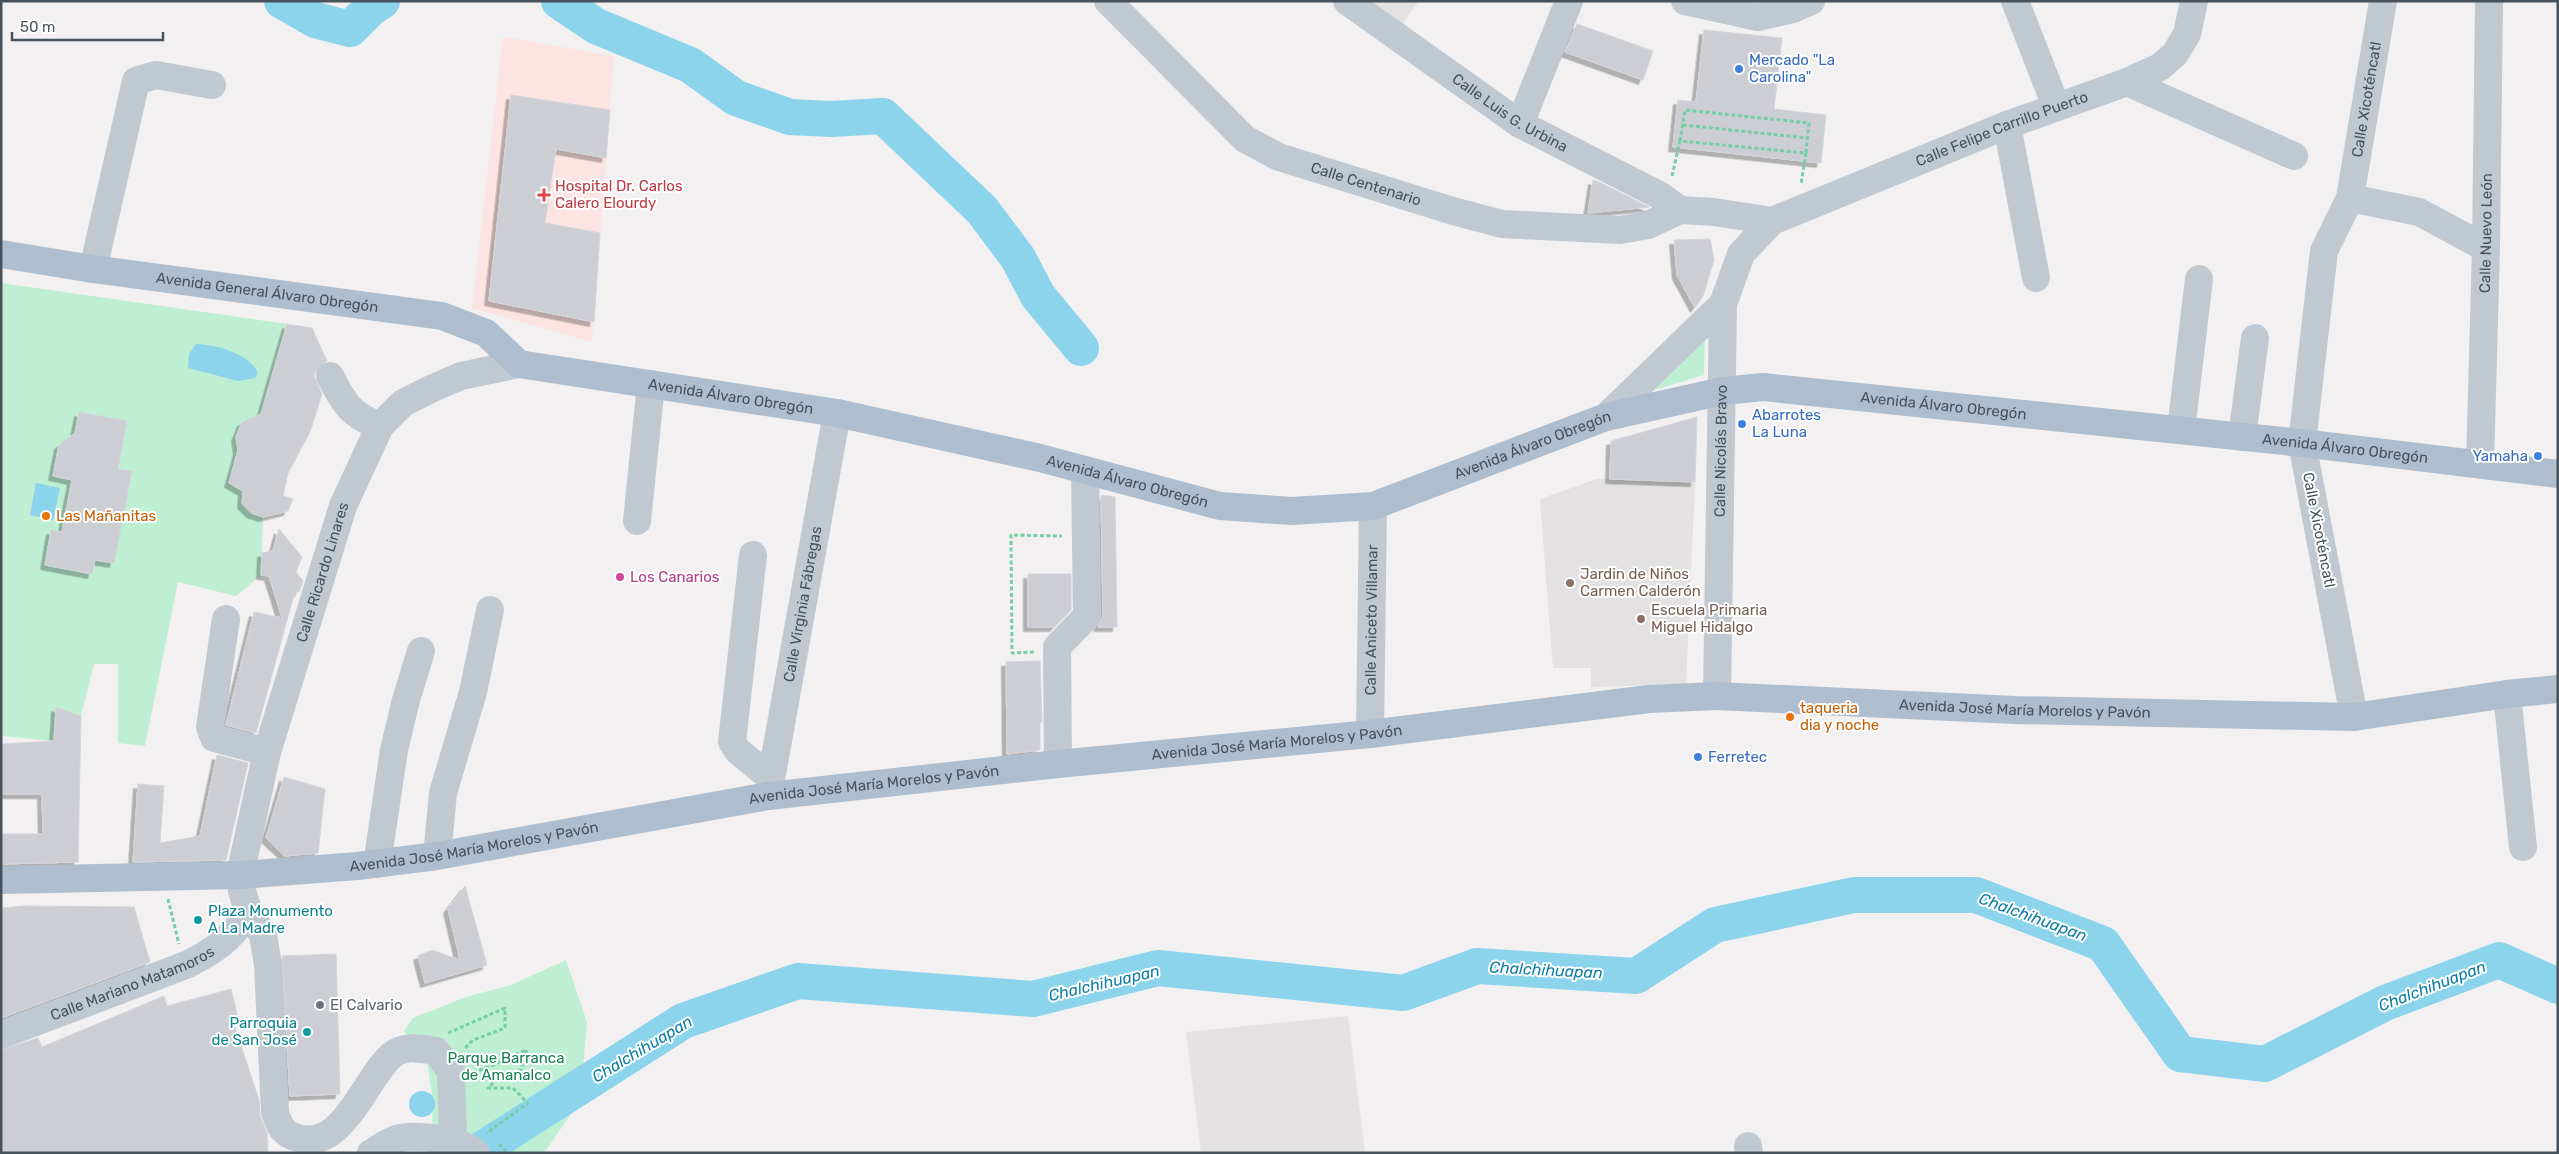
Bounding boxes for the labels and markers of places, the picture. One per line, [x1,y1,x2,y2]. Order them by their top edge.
place label: Mercado "La Carolina" [1749,51,1835,86]
marker: Mercado "La Carolina" [1733,63,1745,75]
place label: Hospital Dr. Carlos Calero Elourdy [555,177,683,212]
marker: Hospital Dr. Carlos Calero Elourdy [537,188,551,202]
place label: Abarrotes La Luna [1752,406,1821,441]
marker: Abarrotes La Luna [1736,418,1748,430]
place label: Yamaha [2472,447,2528,465]
marker: Yamaha [2532,450,2544,462]
place label: Las Mañanitas [56,507,156,525]
marker: Las Mañanitas [40,510,52,522]
place label: Jardin de Niños Carmen Calderón [1580,565,1701,600]
place label: Los Canarios [630,568,720,586]
marker: Los Canarios [614,571,626,583]
marker: Jardin de Niños Carmen Calderón [1564,577,1576,589]
place label: Escuela Primaria Miguel Hidalgo [1651,601,1767,636]
marker: Escuela Primaria Miguel Hidalgo [1635,613,1647,625]
place label: taqueria dia y noche [1800,699,1879,734]
marker: taqueria dia y noche [1784,711,1796,723]
place label: Ferretec [1708,748,1767,766]
marker: Ferretec [1692,751,1704,763]
place label: Plaza Monumento A La Madre [208,902,333,937]
marker: Plaza Monumento A La Madre [192,914,204,926]
place label: El Calvario [330,996,403,1014]
marker: El Calvario [314,999,326,1011]
place label: Parroquia de San José [211,1014,297,1049]
marker: Parroquia de San José [301,1026,313,1038]

